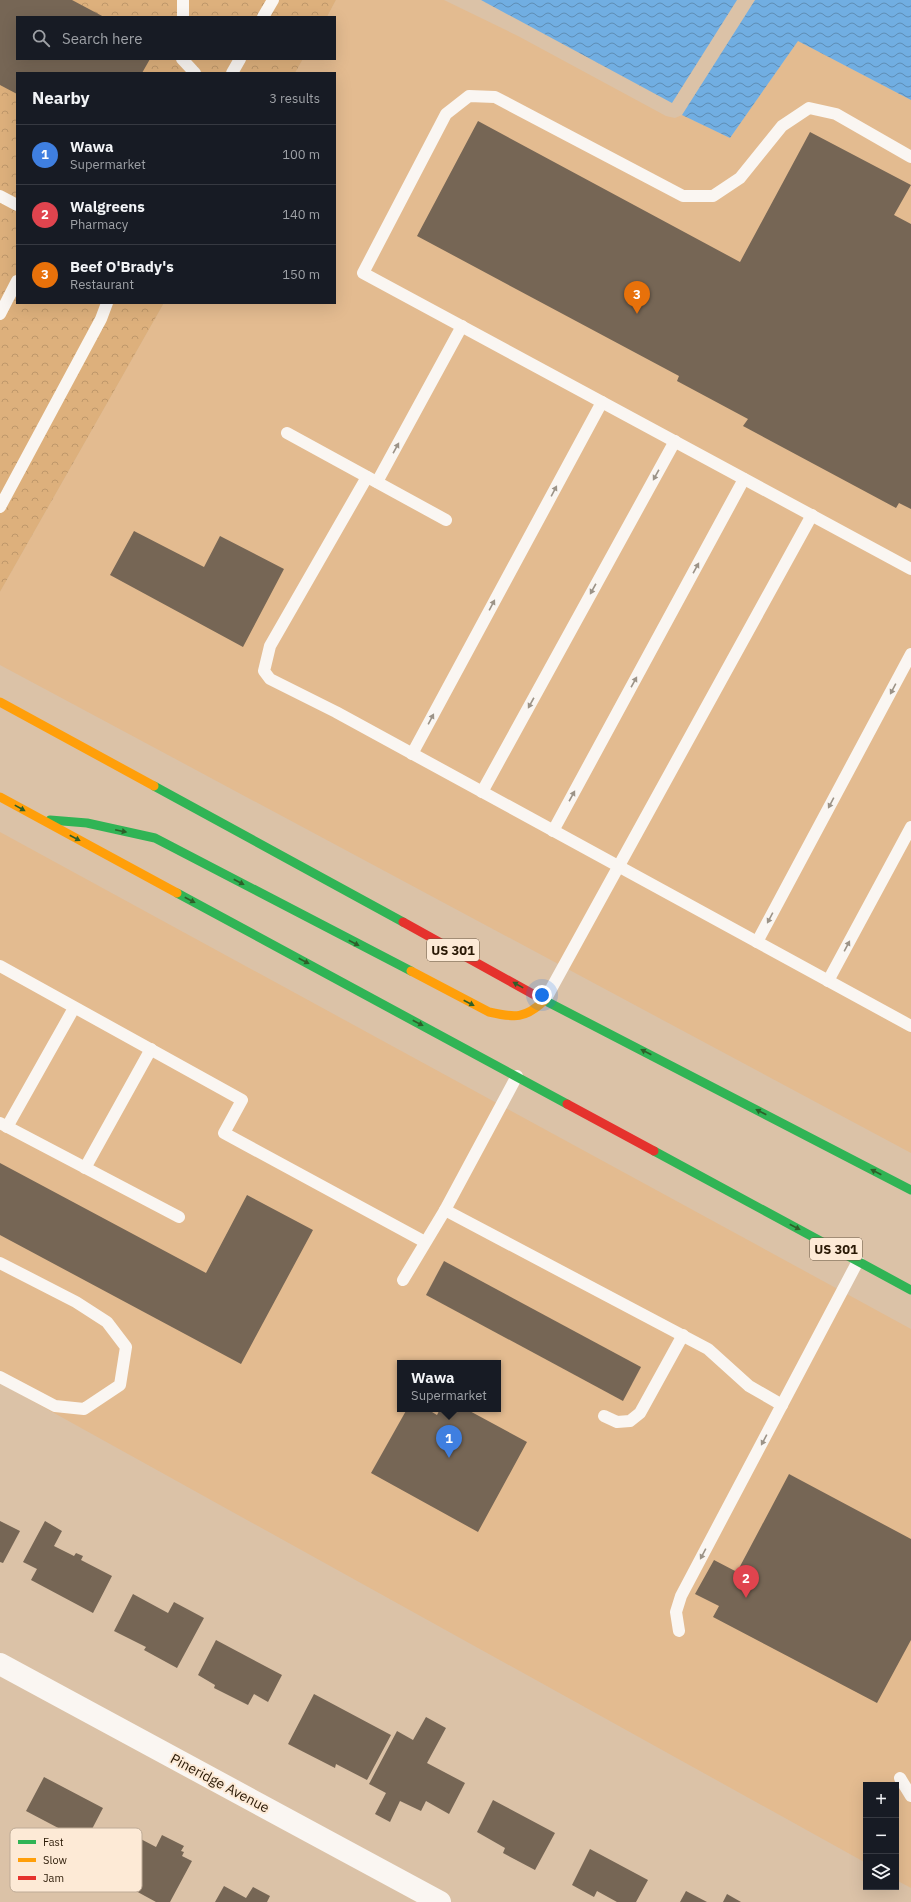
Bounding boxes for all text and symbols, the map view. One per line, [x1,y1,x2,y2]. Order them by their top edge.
search box [16,16,336,60]
icon: search [30,27,52,49]
text: Search here [62,29,142,48]
text: Nearby [32,87,90,109]
text: 3 results [269,90,320,107]
text: Wawa [70,137,114,156]
text: 1 [41,146,49,163]
text: 100 m [282,146,320,163]
text: Supermarket [70,156,146,173]
text: Walgreens [70,197,145,216]
text: 2 [41,206,49,223]
text: 140 m [282,206,320,223]
text: Pharmacy [70,216,128,233]
text: Beef O'Brady's [70,257,174,276]
text: 3 [41,266,49,283]
text: 150 m [282,266,320,283]
text: Restaurant [70,276,134,293]
pin: 3 [624,281,650,314]
one-way arrow [392,442,399,454]
one-way arrow [653,469,660,481]
one-way arrow [551,485,558,497]
one-way arrow [693,562,699,574]
one-way arrow [590,583,597,595]
one-way arrow [489,599,496,611]
one-way arrow [630,676,637,688]
one-way arrow [889,683,896,695]
one-way arrow [527,697,534,709]
one-way arrow [427,713,434,725]
one-way arrow [568,791,575,802]
one-way arrow [828,797,834,809]
one-way arrow [15,805,26,812]
one-way arrow [115,828,127,834]
one-way arrow [69,835,81,841]
one-way arrow [233,879,245,885]
one-way arrow [184,896,195,903]
one-way arrow [766,912,773,924]
one-way arrow [349,939,360,946]
road number: US 301 [427,939,479,961]
one-way arrow [843,941,850,952]
one-way arrow [298,958,310,965]
one-way arrow [512,982,524,989]
your location [532,985,552,1005]
one-way arrow [464,1000,475,1006]
one-way arrow [413,1020,424,1026]
one-way arrow [640,1049,651,1055]
one-way arrow [755,1109,767,1115]
one-way arrow [871,1169,882,1175]
one-way arrow [790,1224,801,1231]
road number: US 301 [810,1238,862,1260]
popup [397,1360,501,1412]
text: Wawa [411,1368,455,1387]
text: Supermarket [411,1387,487,1404]
pin: 1 [436,1425,462,1458]
one-way arrow [760,1434,767,1445]
one-way arrow [699,1549,706,1560]
pin: 2 [733,1565,759,1598]
street label: Pineridge Avenue [167,1749,273,1817]
map controls [863,1782,899,1890]
button: + [863,1782,899,1818]
button: − [863,1818,899,1854]
legend [10,1828,142,1892]
text: Fast [43,1835,64,1849]
text: Slow [43,1853,67,1867]
button: layers [863,1854,899,1890]
text: Jam [43,1871,64,1885]

